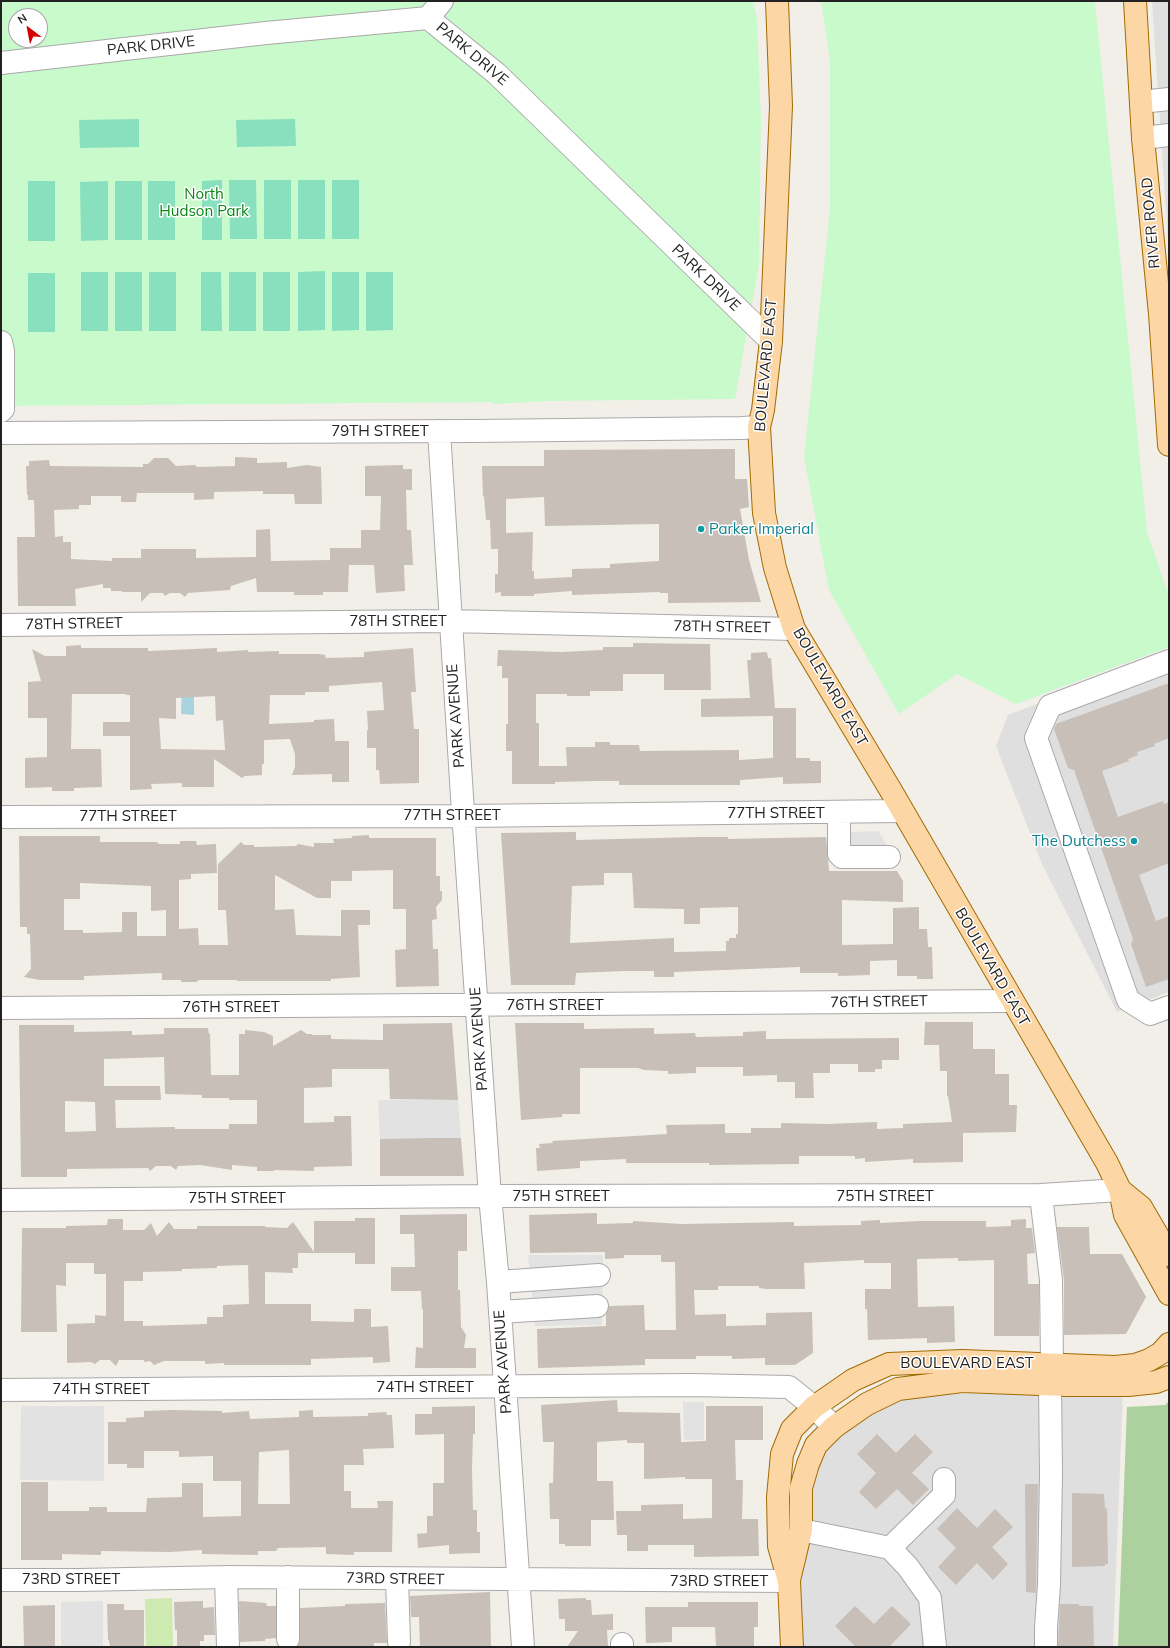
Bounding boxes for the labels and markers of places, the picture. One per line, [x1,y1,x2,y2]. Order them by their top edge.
place label: Parker Imperial [709,520,814,538]
marker: Parker Imperial [696,524,706,534]
place label: The Dutchess [1032,832,1126,850]
marker: The Dutchess [1129,836,1139,846]

